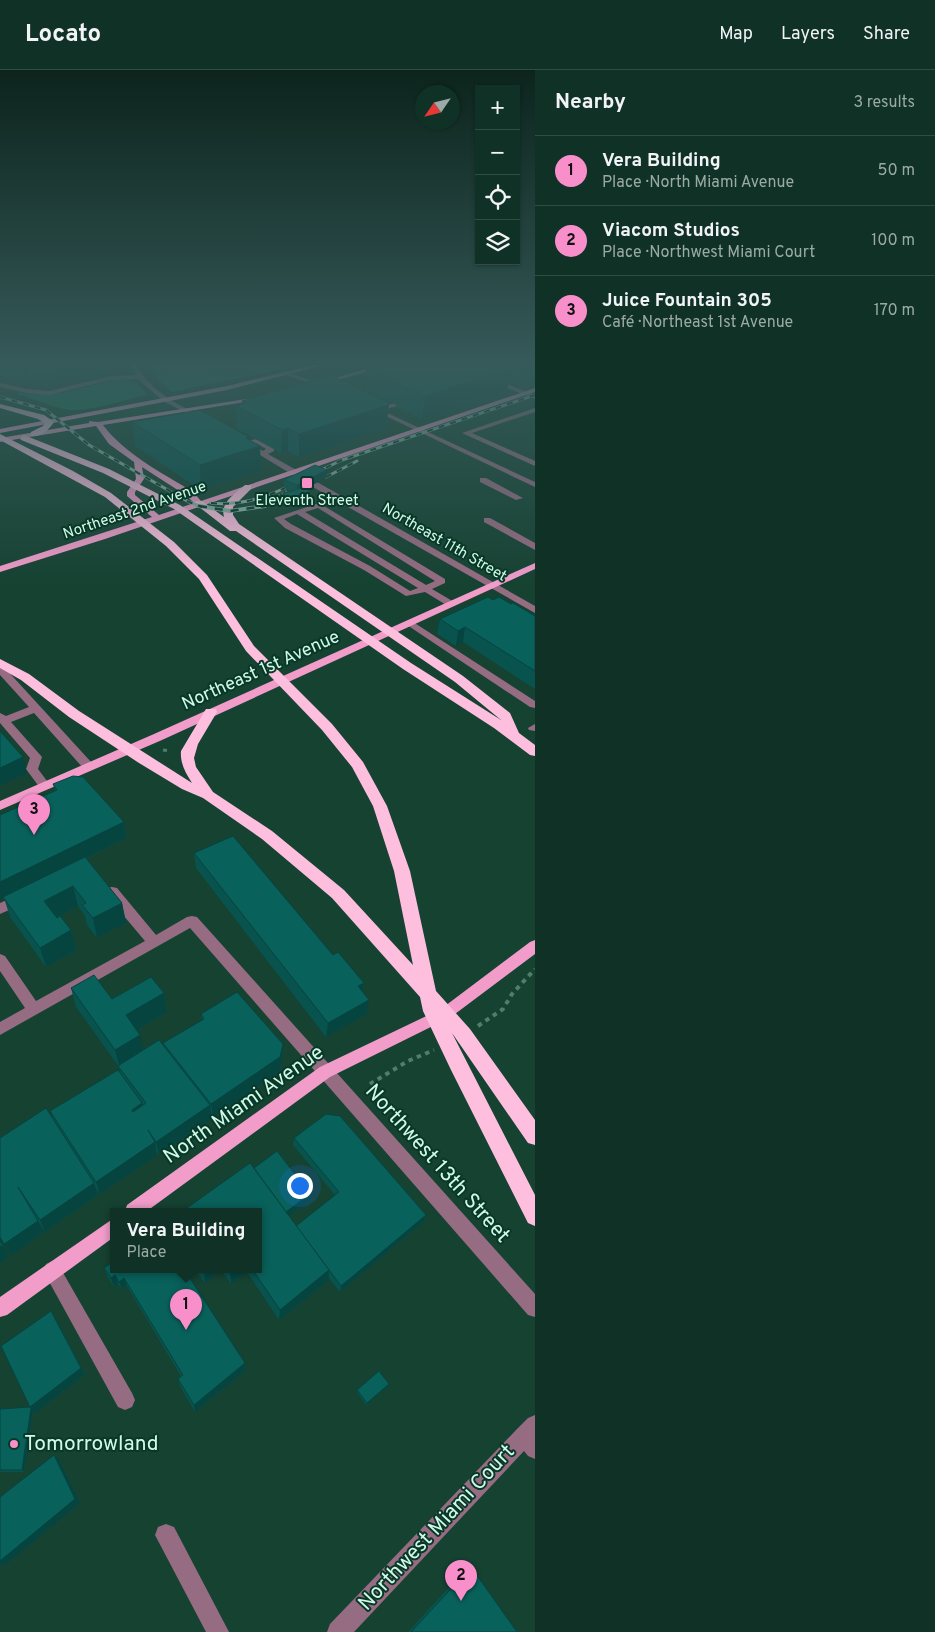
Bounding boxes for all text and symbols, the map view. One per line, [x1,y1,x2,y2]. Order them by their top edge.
text: Locato [25,20,101,50]
text: Map [719,23,753,46]
text: Layers [781,23,835,46]
text: Share [863,23,910,46]
north arrow [415,85,460,130]
map controls [475,85,520,265]
button: + [475,85,520,130]
text: Nearby [555,89,626,116]
text: 3 results [853,93,915,113]
button: − [475,130,520,175]
text: Vera Building [602,149,721,173]
text: 1 [568,161,574,181]
text: 50 m [878,161,915,181]
text: Place · North Miami Avenue [602,173,794,193]
button: locate [475,175,520,220]
text: Viacom Studios [602,219,740,243]
button: layers [475,220,520,265]
text: 2 [566,231,576,251]
text: 100 m [871,231,915,251]
text: Place · Northwest Miami Court [602,243,815,263]
text: Juice Fountain 305 [602,289,772,313]
text: 3 [566,301,576,321]
text: 170 m [874,301,915,321]
text: Café · Northeast 1st Avenue [602,313,793,333]
marker: Eleventh Street [300,476,314,490]
street label: Northeast 2nd Avenue [61,478,209,544]
place label: Eleventh Street [255,492,359,511]
street label: Northeast 11th Street [378,500,510,586]
street label: Northeast 1st Avenue [179,626,343,716]
pin: 3 [18,794,50,835]
street label: North Miami Avenue [158,1039,330,1171]
street label: Northwest 13th Street [358,1079,516,1249]
your location [287,1173,313,1199]
popup [110,1208,262,1273]
text: Vera Building [127,1219,245,1243]
text: Place [127,1243,166,1263]
pin: 1 [170,1289,202,1330]
place label: Tomorrowland [24,1431,159,1458]
marker: Tomorrowland [8,1438,20,1450]
street label: Northwest Miami Court [353,1439,521,1617]
pin: 2 [445,1560,477,1601]

